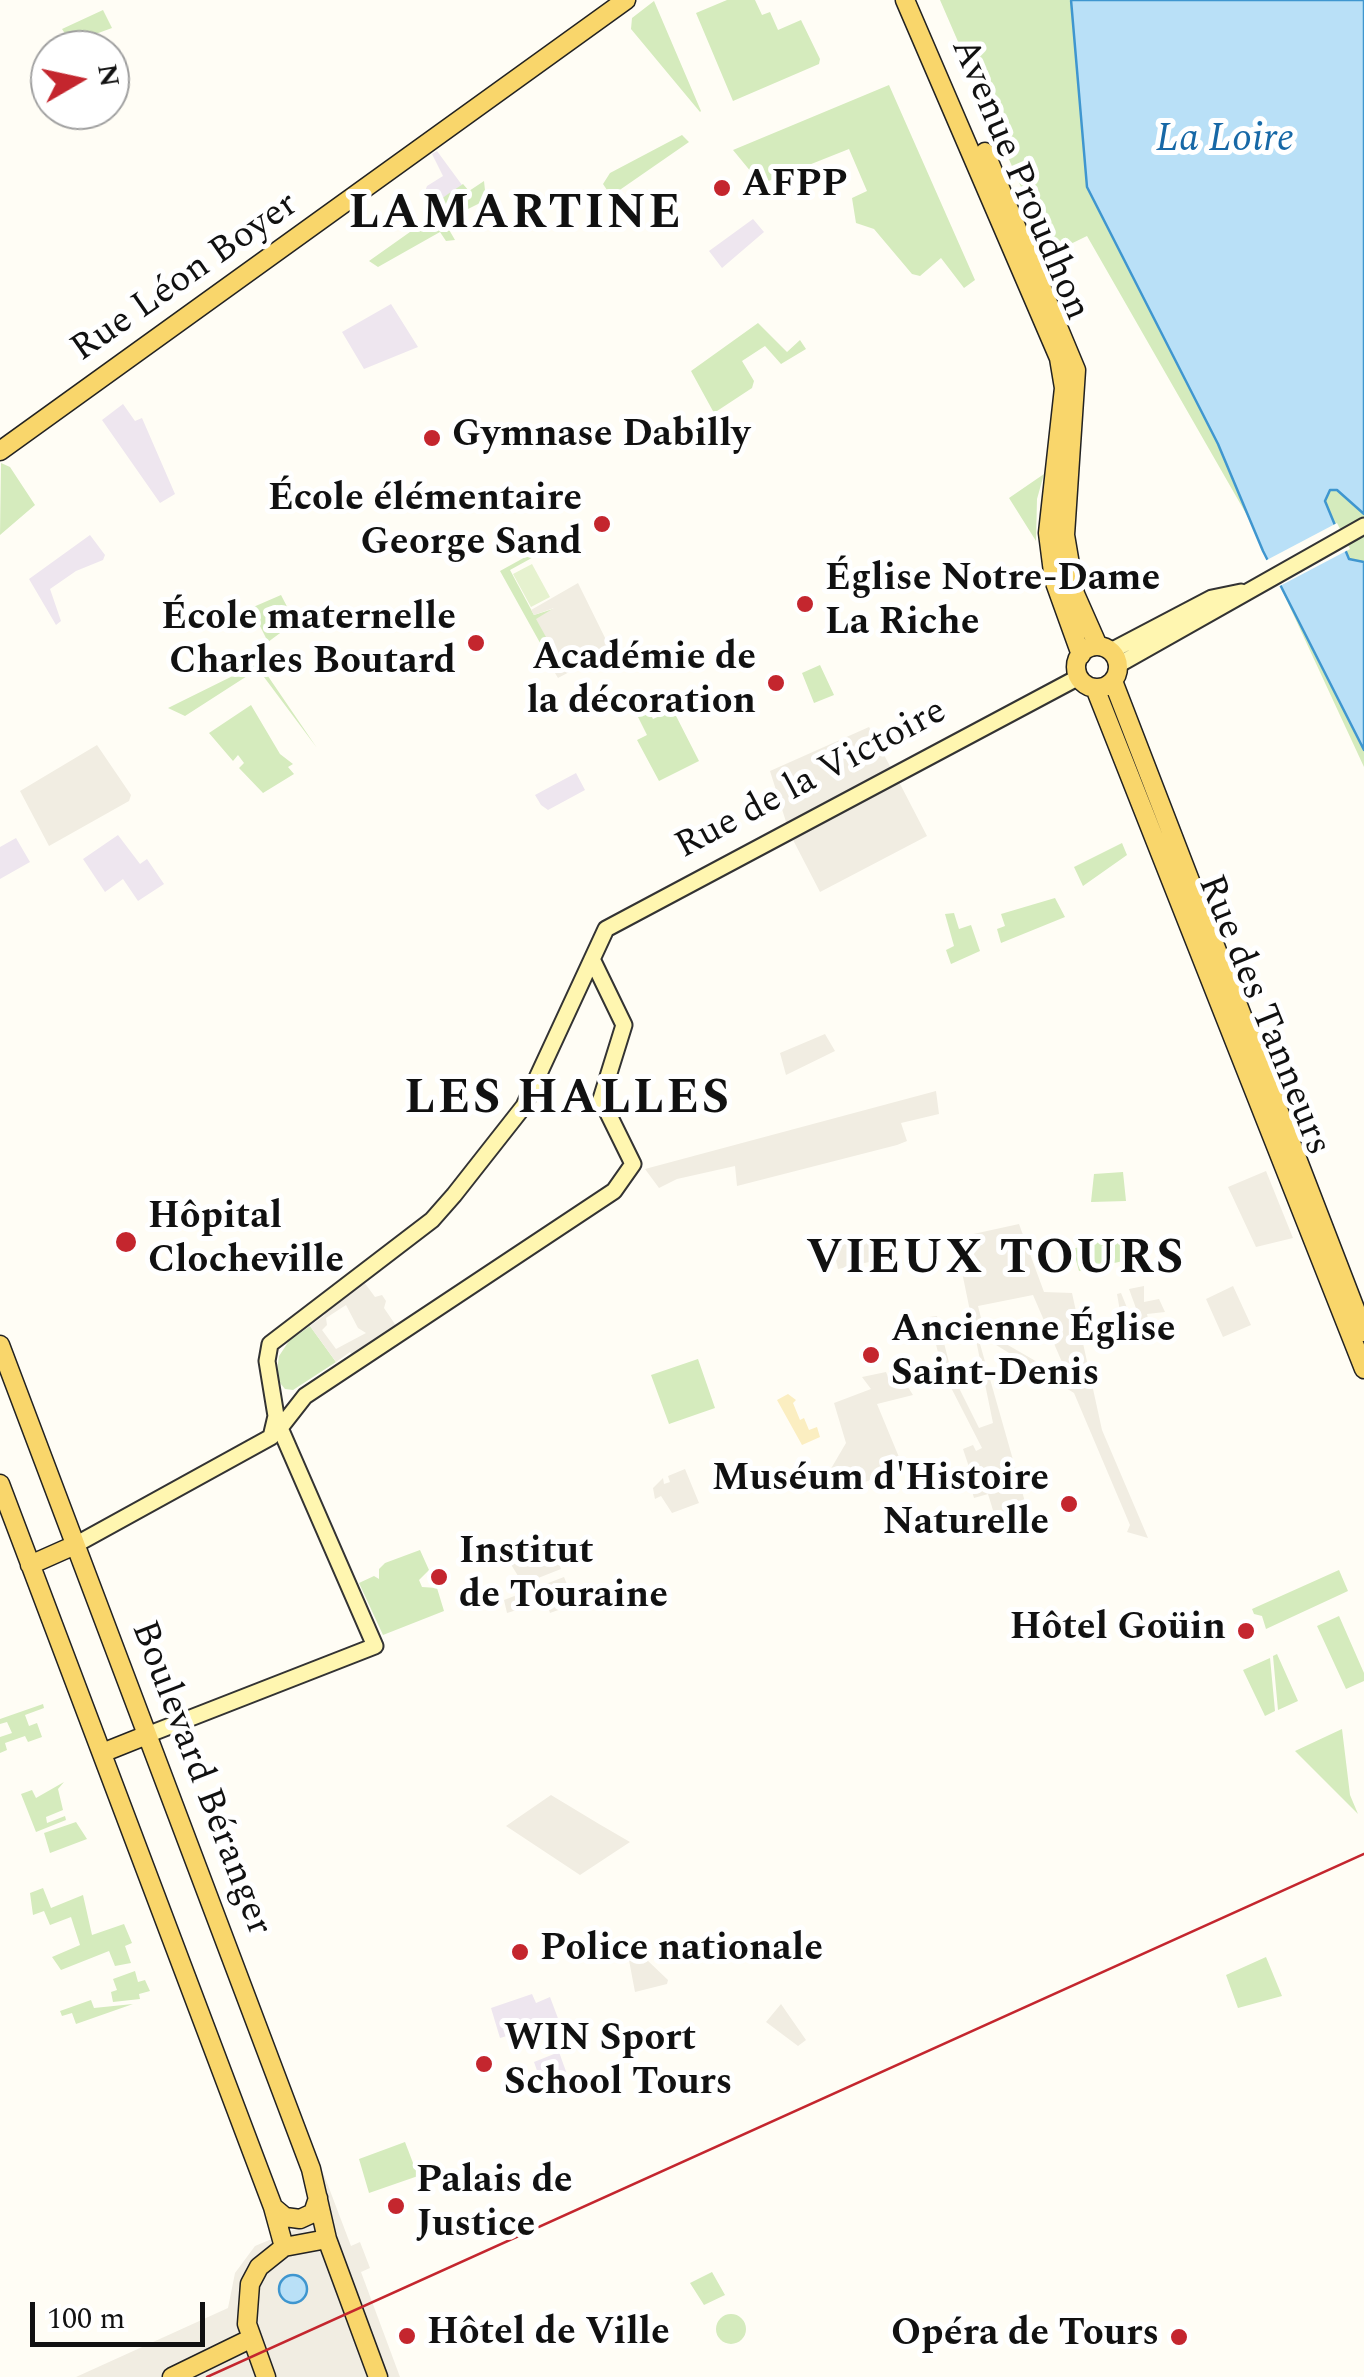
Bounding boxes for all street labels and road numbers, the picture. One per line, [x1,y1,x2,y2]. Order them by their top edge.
street label: Avenue Proudhon [938,32,1098,328]
street label: Rue Léon Boyer [64,184,308,374]
street label: Rue de la Victoire [669,690,955,872]
street label: Rue des Tanneurs [1185,869,1339,1163]
street label: Boulevard Béranger [118,1615,280,1943]

